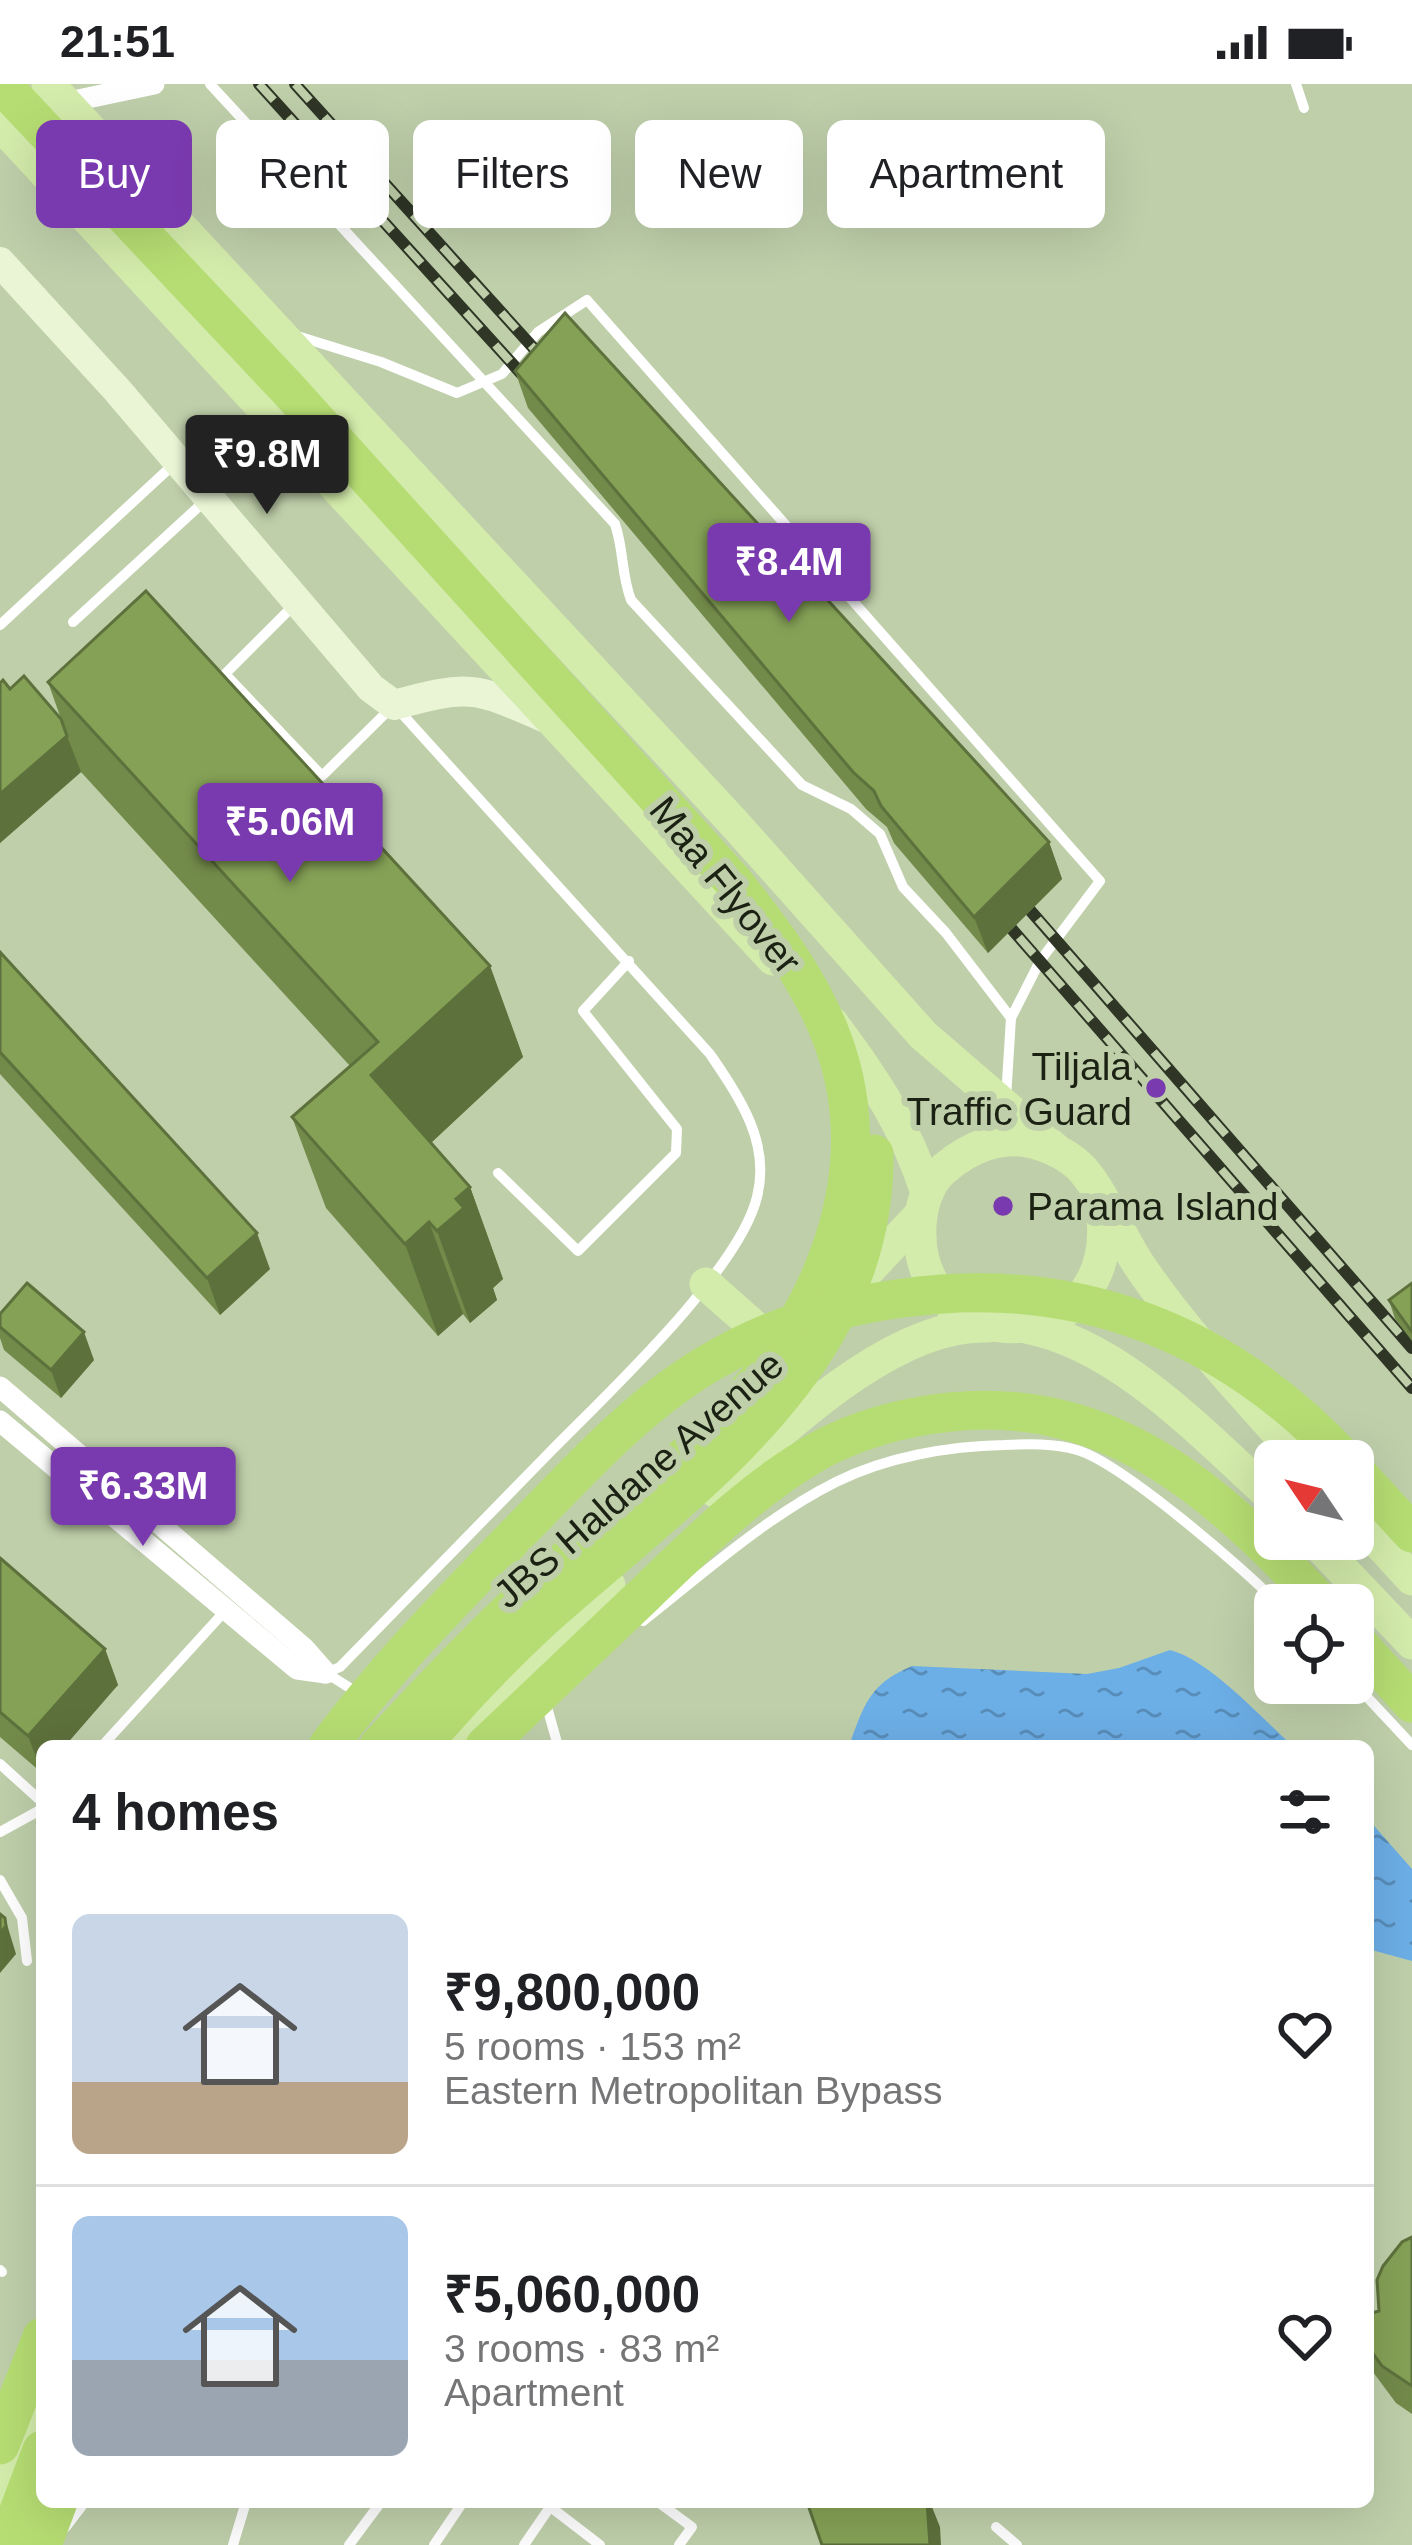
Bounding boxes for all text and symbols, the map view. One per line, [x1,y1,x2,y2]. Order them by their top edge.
text: 21:51 [60,16,175,67]
chip: Buy [36,120,192,228]
chip: Rent [216,120,389,228]
chip: Filters [413,120,611,228]
chip: New [635,120,803,228]
chip: Apartment [827,120,1105,228]
pin: ₹9.8M [183,415,351,517]
text: ₹9.8M [212,432,322,475]
pin: ₹8.4M [705,523,873,625]
text: ₹8.4M [734,540,844,583]
pin: ₹5.06M [192,783,388,885]
street label: Maa Flyover [641,788,810,982]
text: ₹5.06M [225,800,355,843]
place label: Tiljala Traffic Guard [907,1045,1132,1133]
marker: Tiljala Traffic Guard [1143,1075,1169,1101]
place label: Parama Island [1027,1185,1278,1228]
marker: Parama Island [990,1193,1016,1219]
street label: JBS Haldane Avenue [485,1342,791,1616]
north arrow [1254,1440,1374,1560]
map controls [1254,1440,1374,1704]
pin: ₹6.33M [45,1447,241,1549]
text: ₹6.33M [78,1464,208,1507]
button: locate [1254,1584,1374,1704]
icon: filters [1272,1779,1338,1845]
text: 4 homes [72,1784,279,1841]
icon: home [168,1962,312,2106]
text: ₹9,800,000 [444,1964,700,2021]
icon: heart [1272,2001,1338,2067]
text: 5 rooms · 153 m² [444,2025,741,2068]
text: Eastern Metropolitan Bypass [444,2069,943,2112]
icon: home [168,2264,312,2408]
text: ₹5,060,000 [444,2266,700,2323]
icon: heart [1272,2303,1338,2369]
text: 3 rooms · 83 m² [444,2327,719,2370]
text: Apartment [444,2371,624,2414]

